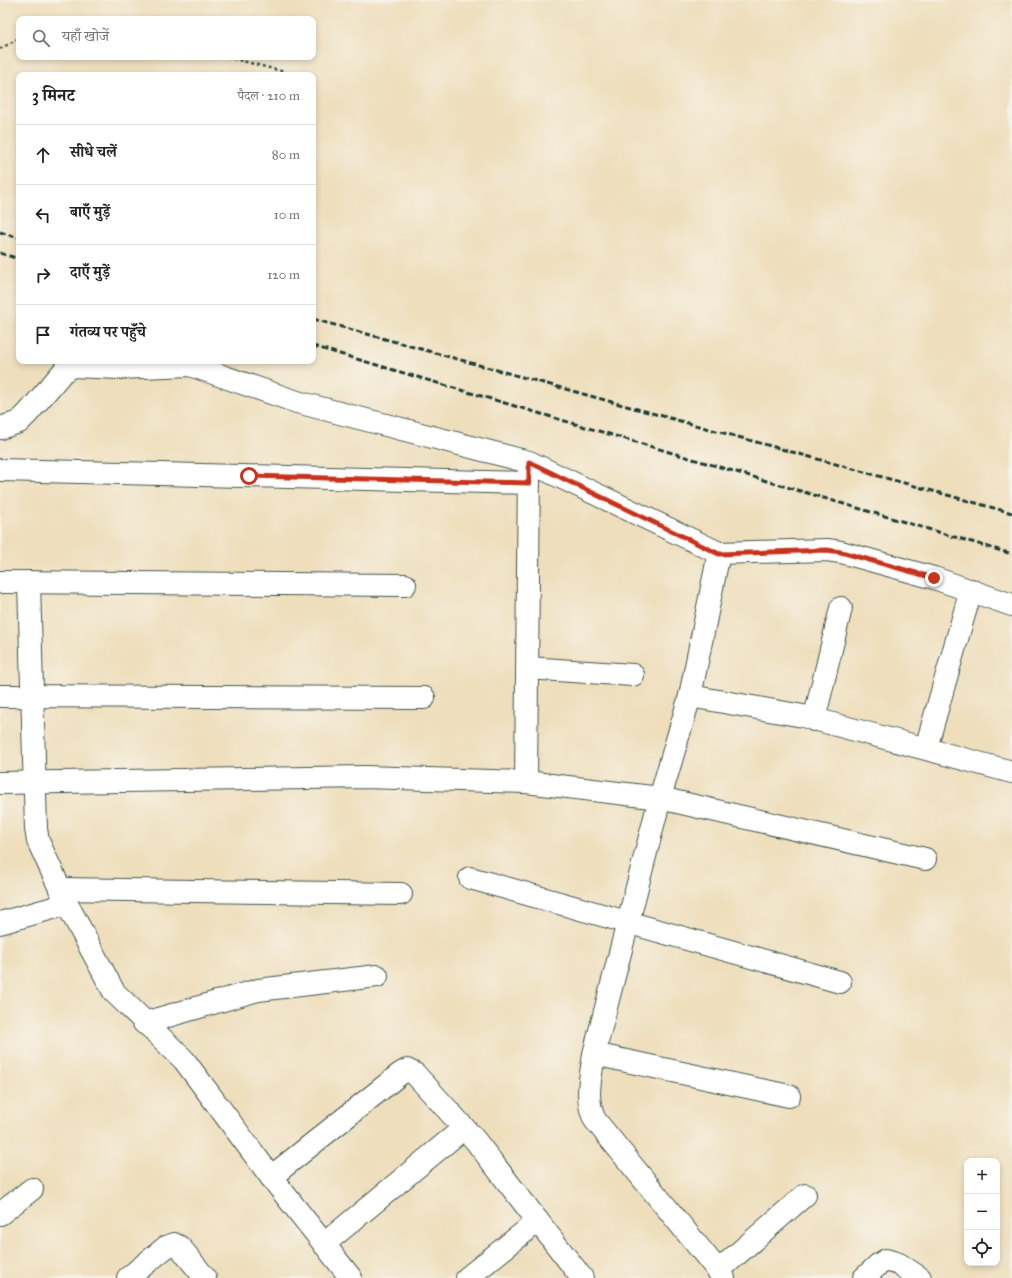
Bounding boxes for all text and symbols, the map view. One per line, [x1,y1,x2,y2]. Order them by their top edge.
search box [16,16,316,60]
icon: search [30,27,52,49]
text: यहाँ खोजें [62,27,109,45]
text: 3 मिनट [32,85,75,106]
text: पैदल · 210 m [238,88,300,104]
text: सीधे चलें [70,143,117,161]
icon: ahead [32,144,54,166]
text: 80 m [272,147,300,163]
text: बाएँ मुड़ें [70,203,110,221]
icon: left [32,204,54,226]
text: 10 m [274,207,300,223]
text: दाएँ मुड़ें [70,263,110,281]
icon: right [32,264,54,286]
text: 120 m [267,267,300,283]
text: गंतव्य पर पहुँचे [70,323,146,341]
icon: arrive [32,324,54,346]
route start [240,467,258,485]
route end [925,569,943,587]
map controls [964,1158,1000,1266]
button: + [964,1158,1000,1194]
button: − [964,1194,1000,1230]
button: locate [964,1230,1000,1266]

